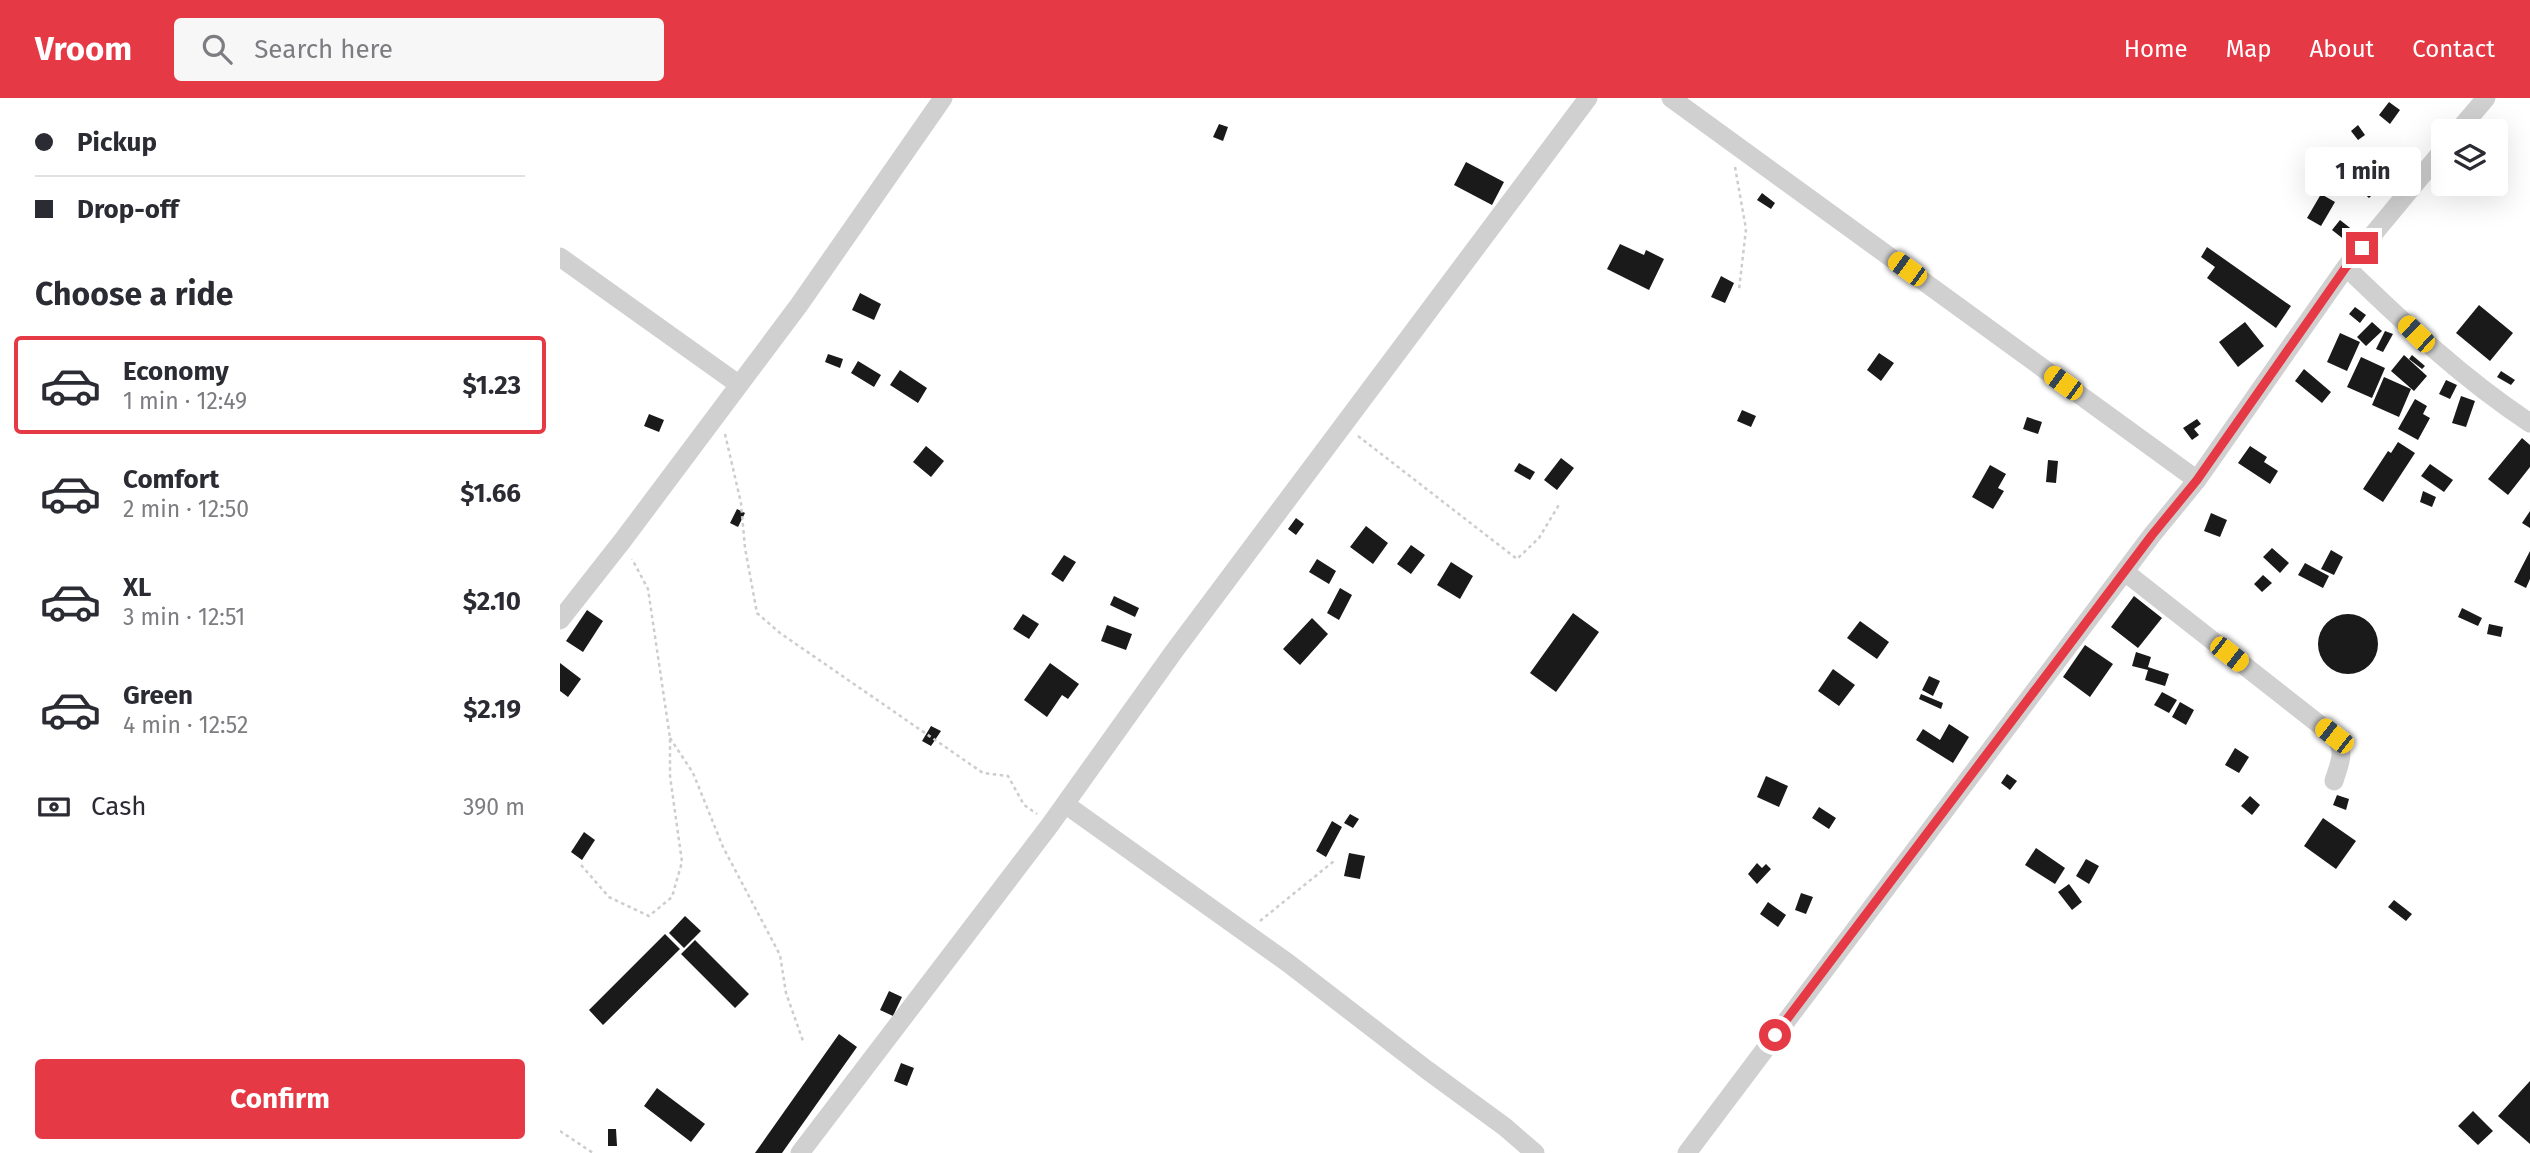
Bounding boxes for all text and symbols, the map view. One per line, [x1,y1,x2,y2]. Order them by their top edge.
search box [174,18,664,81]
text: Vroom [35,29,132,69]
icon: search [198,30,236,68]
text: Search here [254,34,393,65]
text: Home [2124,35,2188,63]
text: Map [2226,35,2272,63]
text: About [2310,35,2374,63]
text: Contact [2412,35,2495,63]
map controls [2431,119,2508,196]
button: layers [2431,119,2508,196]
text: Pickup [77,127,157,158]
callout: 1 min [2304,146,2420,195]
text: 1 min [2335,157,2391,185]
text: Drop-off [77,194,179,225]
route end [2346,232,2378,264]
car [1884,248,1931,290]
text: Choose a ride [35,275,233,313]
car [2394,312,2439,356]
icon: car [39,354,102,417]
text: Economy [123,356,229,387]
car [2040,362,2087,404]
text: $1.23 [463,370,521,401]
text: 1 min · 12:49 [123,387,247,415]
icon: car [39,462,102,525]
text: Comfort [123,464,219,495]
text: $1.66 [460,478,521,509]
text: 2 min · 12:50 [123,495,249,523]
icon: car [39,570,102,633]
text: XL [123,572,151,603]
text: $2.10 [463,586,521,617]
text: 3 min · 12:51 [123,603,245,631]
car [2206,633,2253,675]
icon: car [39,678,102,741]
text: Green [123,680,193,711]
text: $2.19 [463,694,521,725]
text: 4 min · 12:52 [123,711,248,739]
car [2311,715,2358,757]
icon: cash [35,788,73,826]
text: Cash [91,791,147,822]
text: 390 m [463,793,525,821]
route start [1759,1019,1791,1051]
button: Confirm [35,1059,525,1139]

